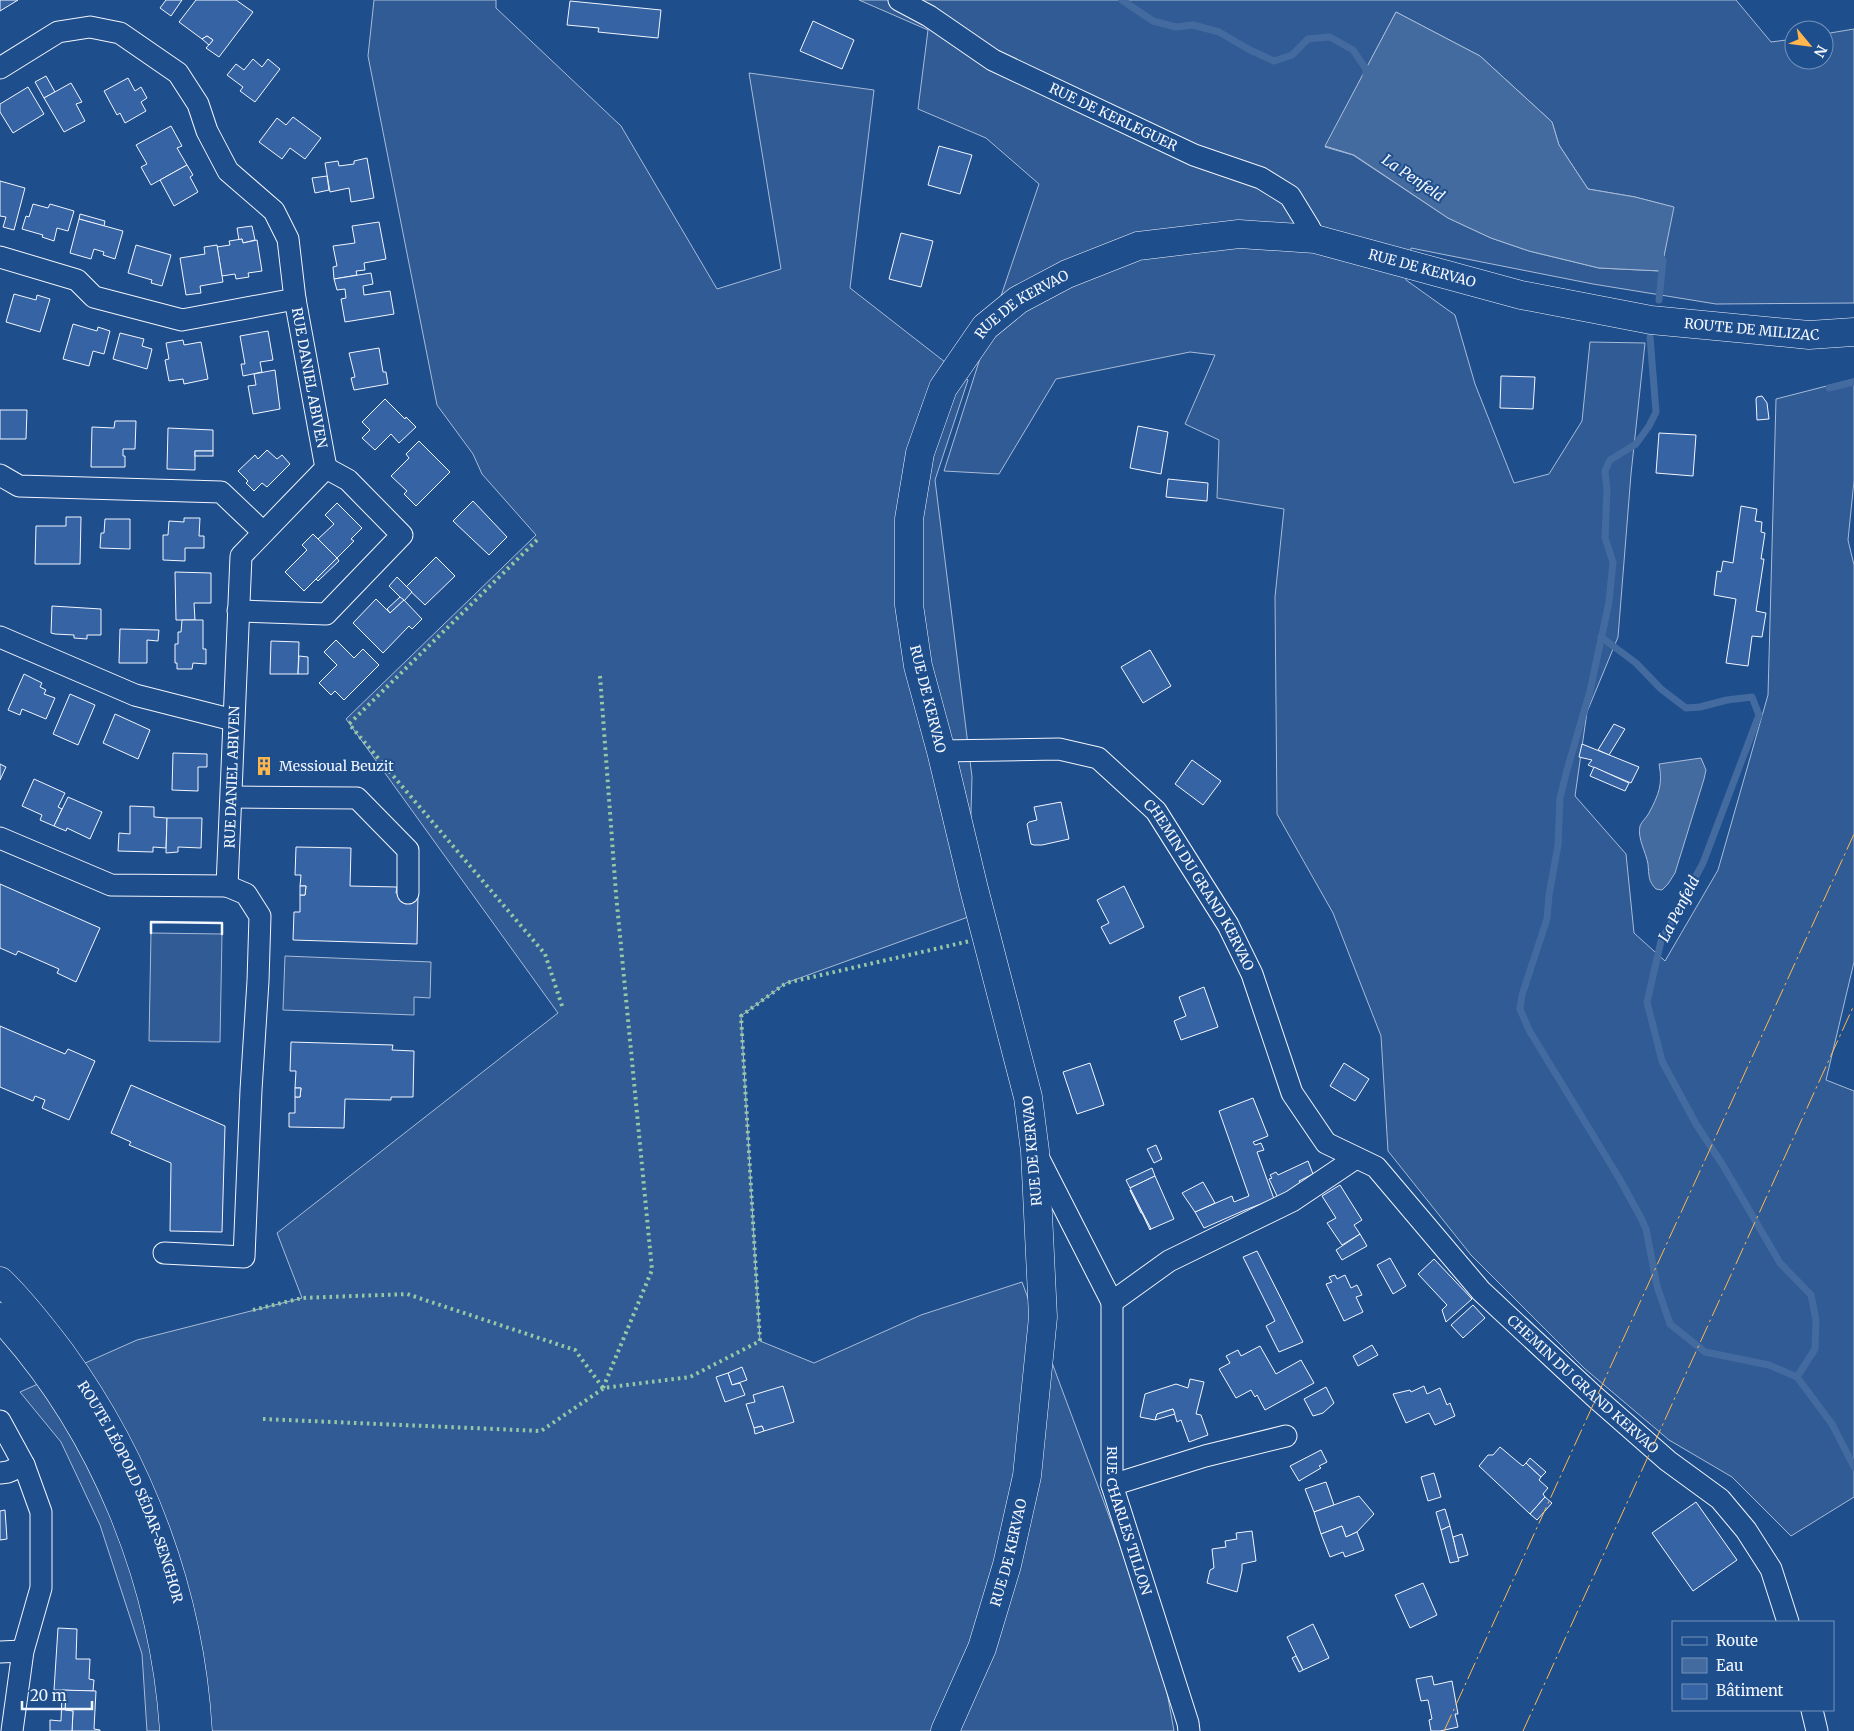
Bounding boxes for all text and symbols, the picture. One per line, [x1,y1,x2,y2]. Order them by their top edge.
north arrow [1784,20,1834,70]
text: N [1810,42,1831,61]
street label: RUE DE KERLEGUER [1046,79,1181,155]
water label: La Penfeld [1378,150,1448,206]
street label: RUE DE KERVAO [1366,245,1478,291]
street label: RUE DE KERVAO [971,266,1072,342]
street label: RUE DANIEL ABIVEN [288,306,331,450]
street label: ROUTE DE MILIZAC [1683,314,1820,344]
street label: RUE DE KERVAO [906,643,950,755]
street label: RUE DANIEL ABIVEN [221,705,243,849]
building icon: Messioual Beuzit [253,755,275,777]
place label: Messioual Beuzit [279,757,394,775]
street label: CHEMIN DU GRAND KERVAO [1140,795,1258,974]
water label: La Penfeld [1654,872,1703,945]
street label: RUE DE KERVAO [1018,1095,1046,1207]
street label: CHEMIN DU GRAND KERVAO [1503,1311,1662,1458]
street label: ROUTE LÉOPOLD SÉDAR-SENGHOR [74,1377,187,1605]
street label: RUE CHARLES TILLON [1103,1446,1156,1598]
street label: RUE DE KERVAO [986,1497,1031,1609]
legend [1672,1621,1834,1711]
text: Route [1716,1631,1758,1650]
text: Eau [1716,1656,1743,1675]
scale bar [22,1678,92,1710]
text: Bâtiment [1716,1681,1784,1700]
text: 20 m [30,1686,67,1705]

